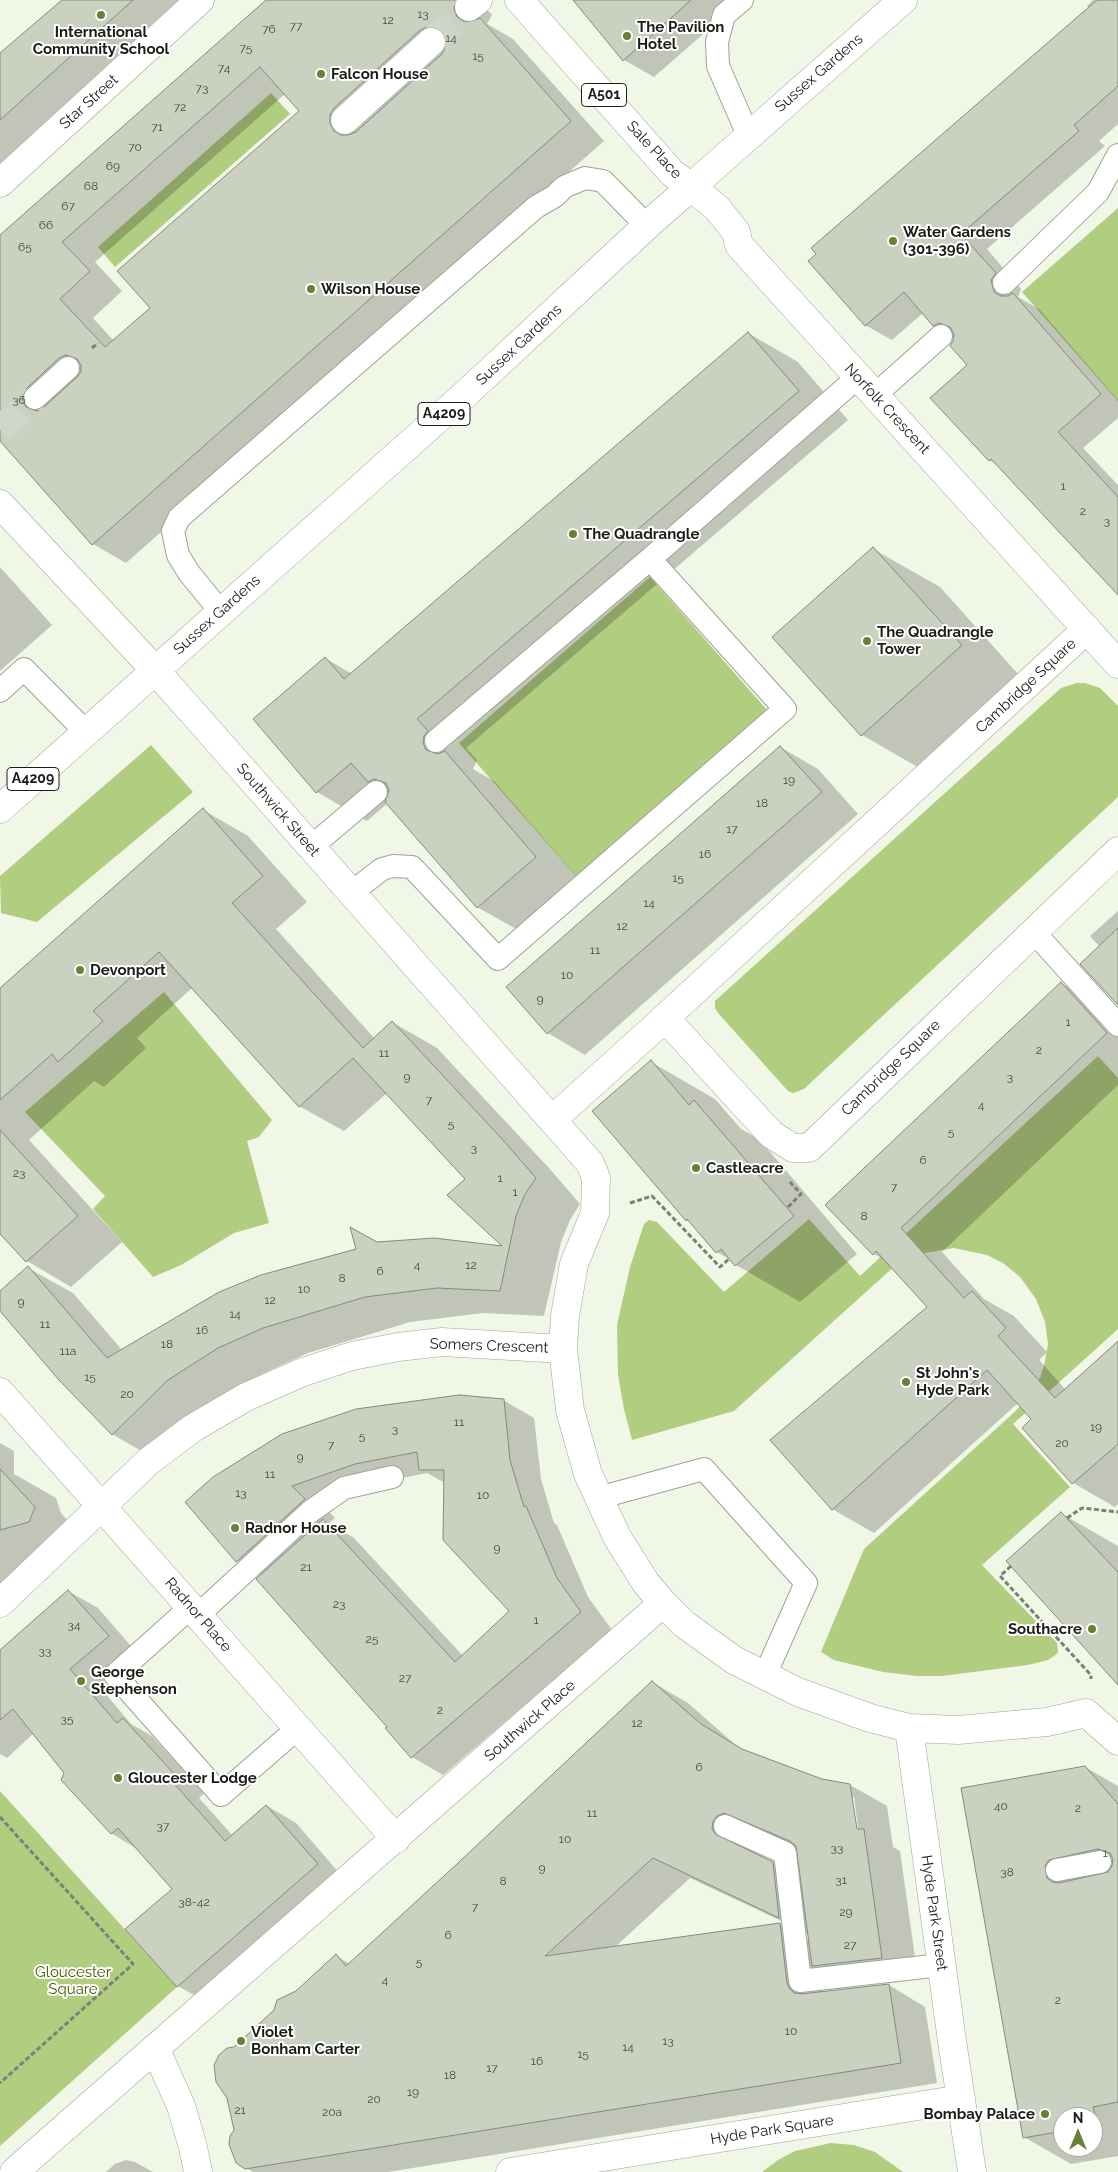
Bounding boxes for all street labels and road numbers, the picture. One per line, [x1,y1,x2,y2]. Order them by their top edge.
street label: Sussex Gardens [771,30,867,116]
street label: Star Street [56,71,122,133]
road number: A501 [582,84,626,106]
street label: Sale Place [623,117,685,183]
street label: Sussex Gardens [472,301,566,389]
street label: Norfolk Crescent [840,360,934,458]
road number: A4209 [418,402,470,426]
street label: Sussex Gardens [170,571,264,659]
street label: Cambridge Square [972,635,1080,737]
street label: Southwick Street [233,760,323,860]
road number: A4209 [7,768,59,791]
street label: Cambridge Square [838,1016,944,1120]
street label: Somers Crescent [429,1335,549,1357]
street label: Radnor Place [161,1574,235,1656]
street label: Southwick Place [481,1677,579,1765]
street label: Hyde Park Street [917,1854,951,1972]
street label: Hyde Park Square [709,2111,835,2149]

